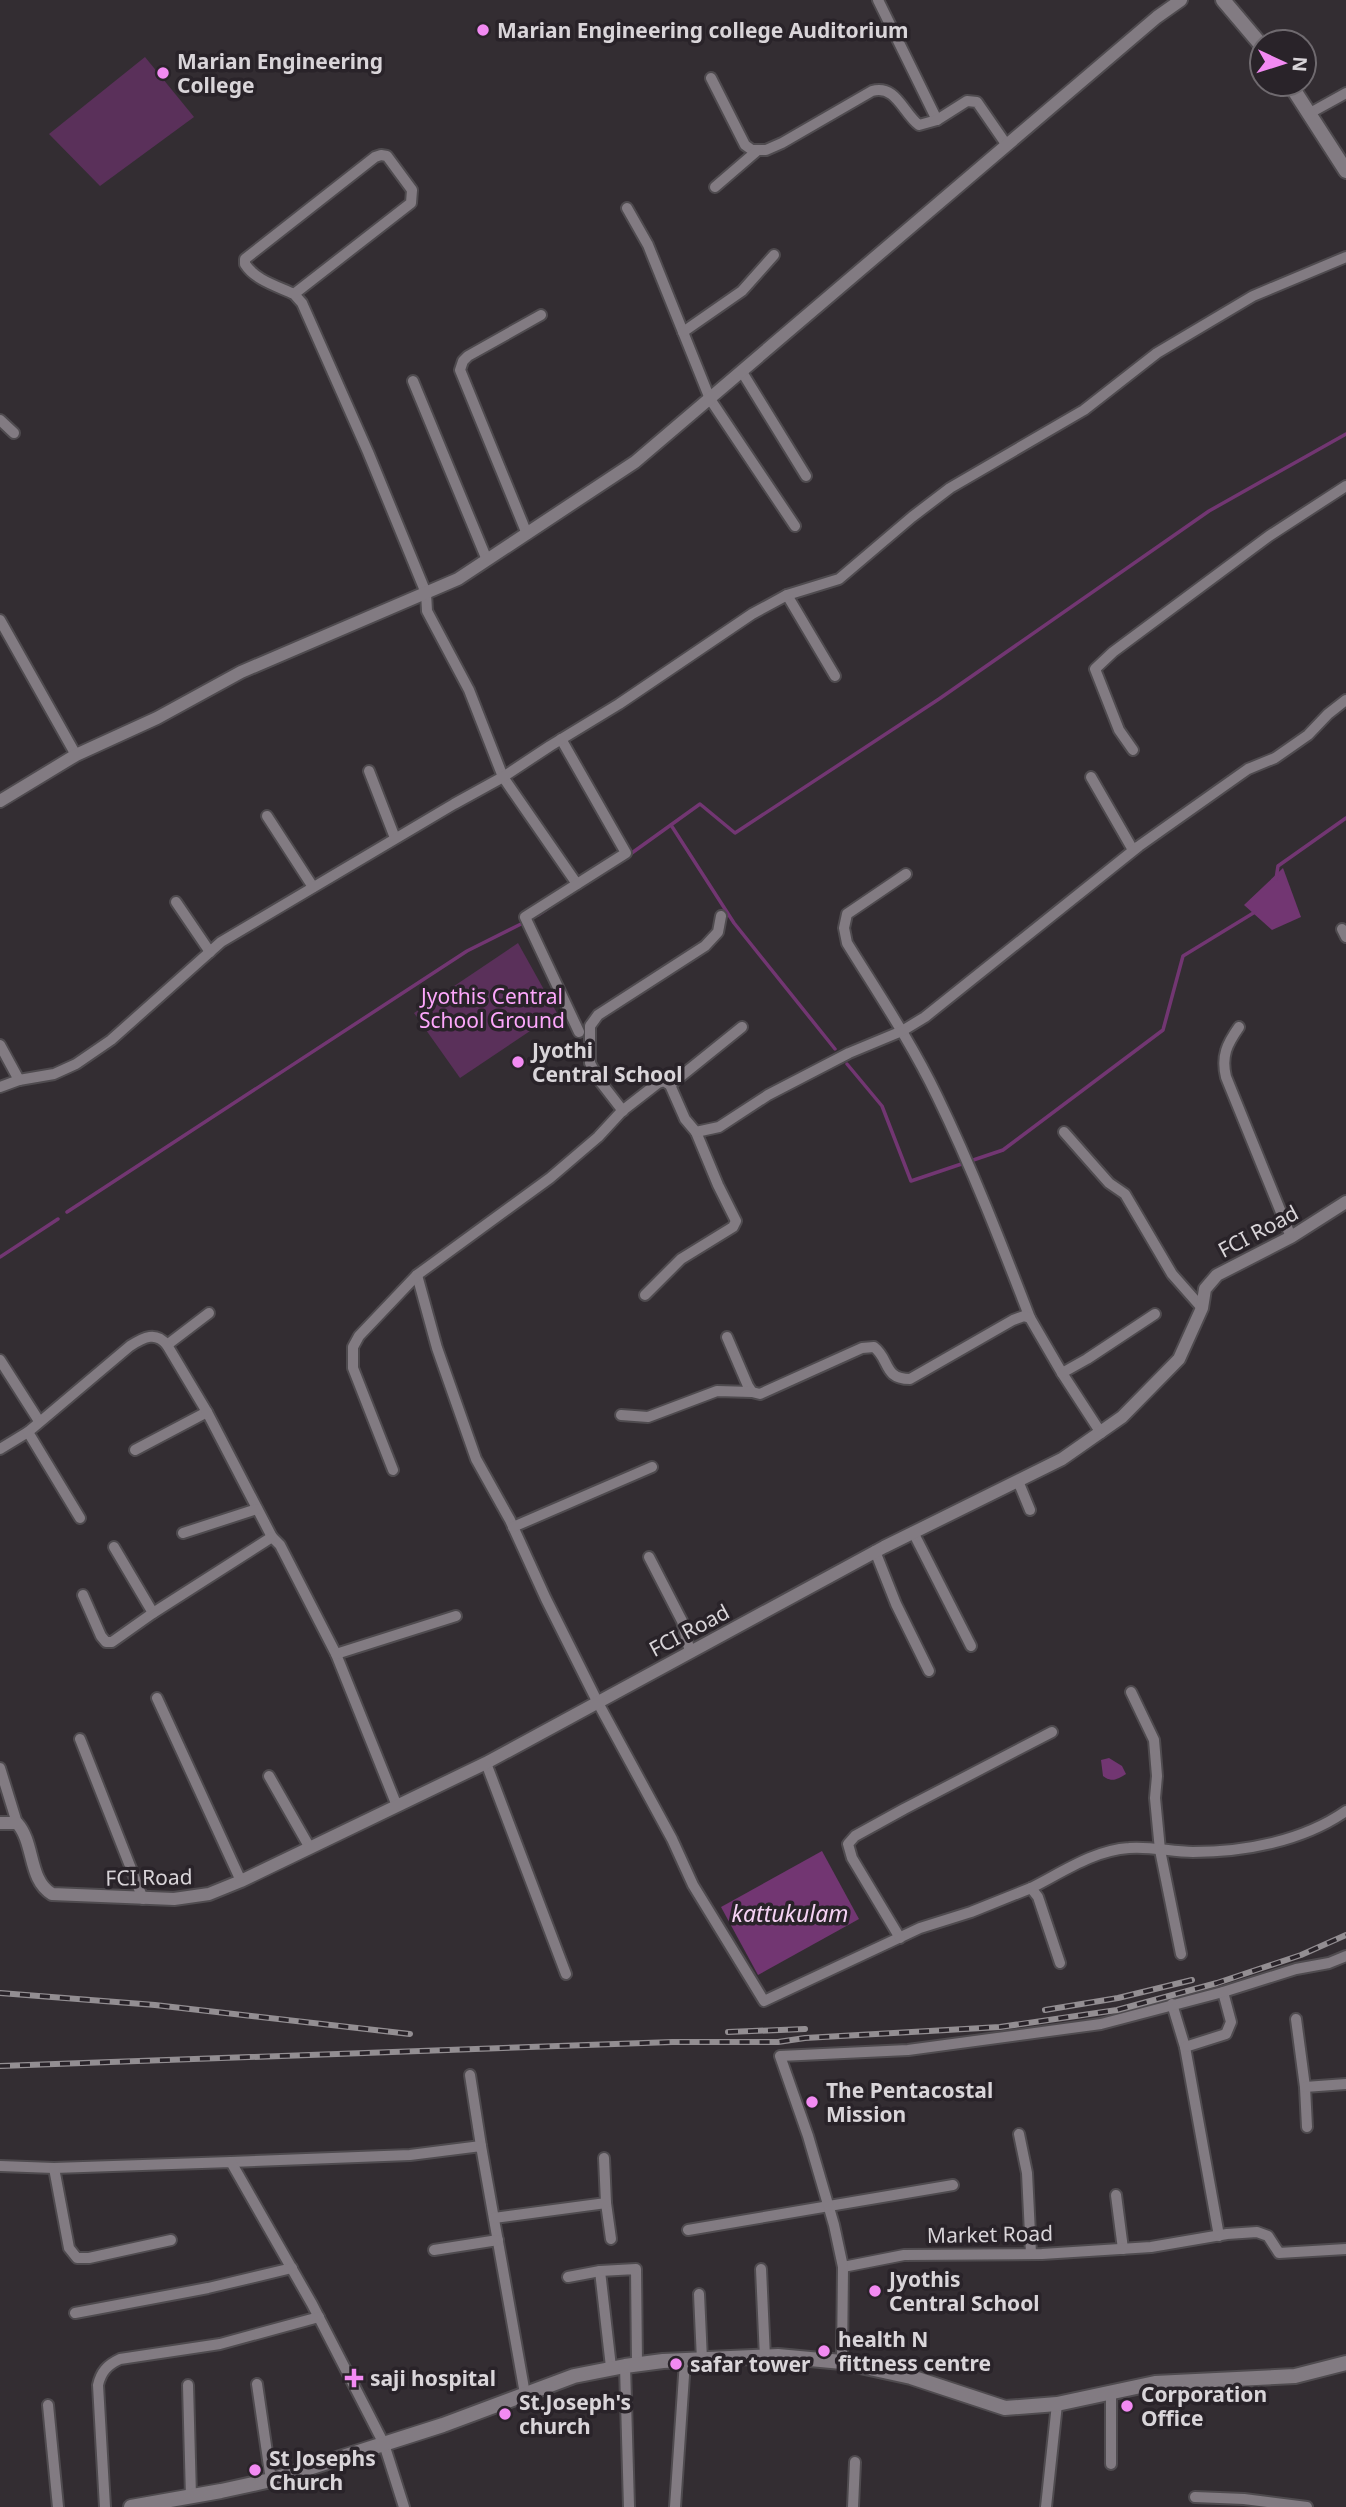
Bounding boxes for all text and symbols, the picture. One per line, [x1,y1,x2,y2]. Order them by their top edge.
place label: Marian Engineering college Auditorium [497,16,909,44]
marker: Marian Engineering college Auditorium [475,22,491,38]
north arrow [1248,28,1318,98]
place label: Marian Engineering College [177,47,383,99]
text: N [1286,56,1313,73]
marker: Marian Engineering College [155,65,171,81]
park label: Jyothis Central School Ground [419,982,565,1034]
place label: Jyothi Central School [530,1036,683,1088]
marker: Jyothi Central School [510,1054,526,1070]
street label: FCI Road [1213,1198,1303,1264]
street label: FCI Road [644,1597,734,1663]
street label: FCI Road [105,1862,193,1892]
water label: kattukulam [732,1897,848,1929]
place label: The Pentacostal Mission [826,2076,993,2128]
marker: The Pentacostal Mission [804,2094,820,2110]
street label: Market Road [927,2219,1053,2249]
place label: Jyothis Central School [887,2265,1040,2317]
marker: Jyothis Central School [867,2283,883,2299]
place label: health N fittness centre [838,2325,991,2377]
marker: health N fittness centre [816,2343,832,2359]
place label: safar tower [690,2350,811,2378]
marker: safar tower [668,2356,684,2372]
place label: saji hospital [370,2364,496,2392]
marker: saji hospital [344,2368,364,2388]
place label: Corporation Office [1141,2380,1267,2432]
place label: St.Joseph's church [519,2388,631,2440]
marker: Corporation Office [1119,2398,1135,2414]
marker: St.Joseph's church [497,2406,513,2422]
place label: St Josephs Church [269,2444,376,2496]
marker: St Josephs Church [247,2462,263,2478]

